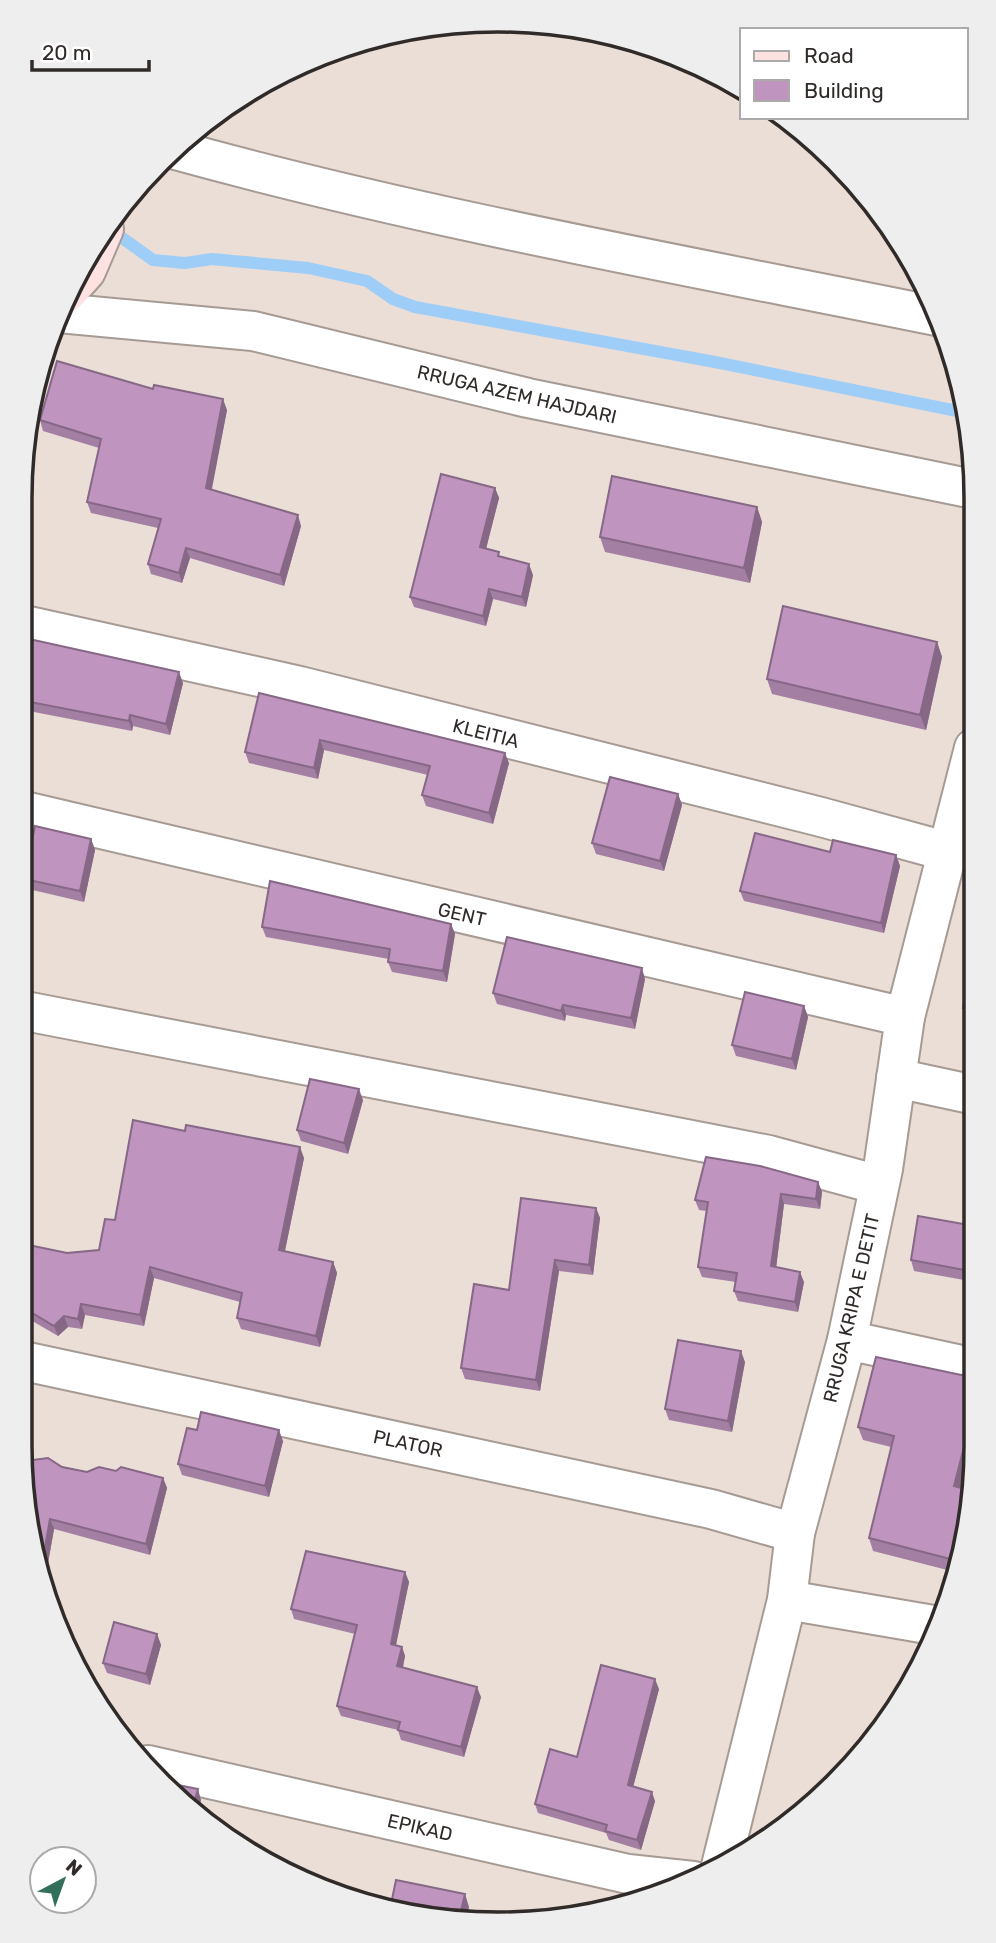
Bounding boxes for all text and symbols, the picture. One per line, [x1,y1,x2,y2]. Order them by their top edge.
scale bar [32,28,149,72]
legend [740,28,968,119]
text: 20 m [42,40,91,65]
text: Road [804,43,854,68]
text: Building [804,78,884,103]
street label: RRUGA AZEM HAJDARI [415,360,619,429]
street label: KLEITIA [450,714,522,753]
street label: GENT [436,898,488,931]
street label: RRUGA KRIPA E DETIT [819,1211,884,1405]
street label: PLATOR [371,1425,445,1462]
street label: EPIKAD [385,1809,455,1846]
north arrow [28,1845,98,1915]
text: N [61,1854,87,1881]

